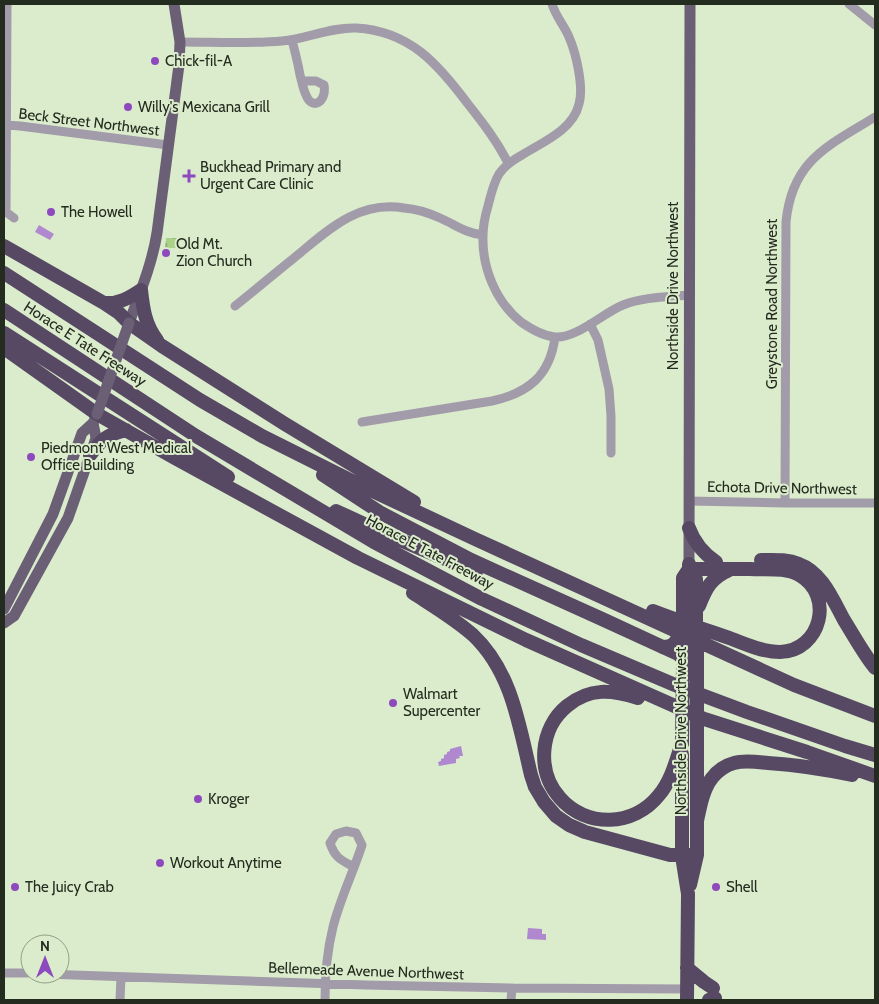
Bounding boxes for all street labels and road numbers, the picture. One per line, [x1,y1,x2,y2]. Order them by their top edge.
street label: Beck Street Northwest [18,104,160,140]
street label: Northside Drive Northwest [664,202,682,370]
street label: Greystone Road Northwest [763,219,781,389]
street label: Horace E Tate Freeway [20,298,150,391]
street label: Echota Drive Northwest [707,478,857,498]
street label: Horace E Tate Freeway [363,511,497,594]
street label: Northside Drive Northwest [672,647,690,815]
street label: Bellemeade Avenue Northwest [268,959,464,983]

